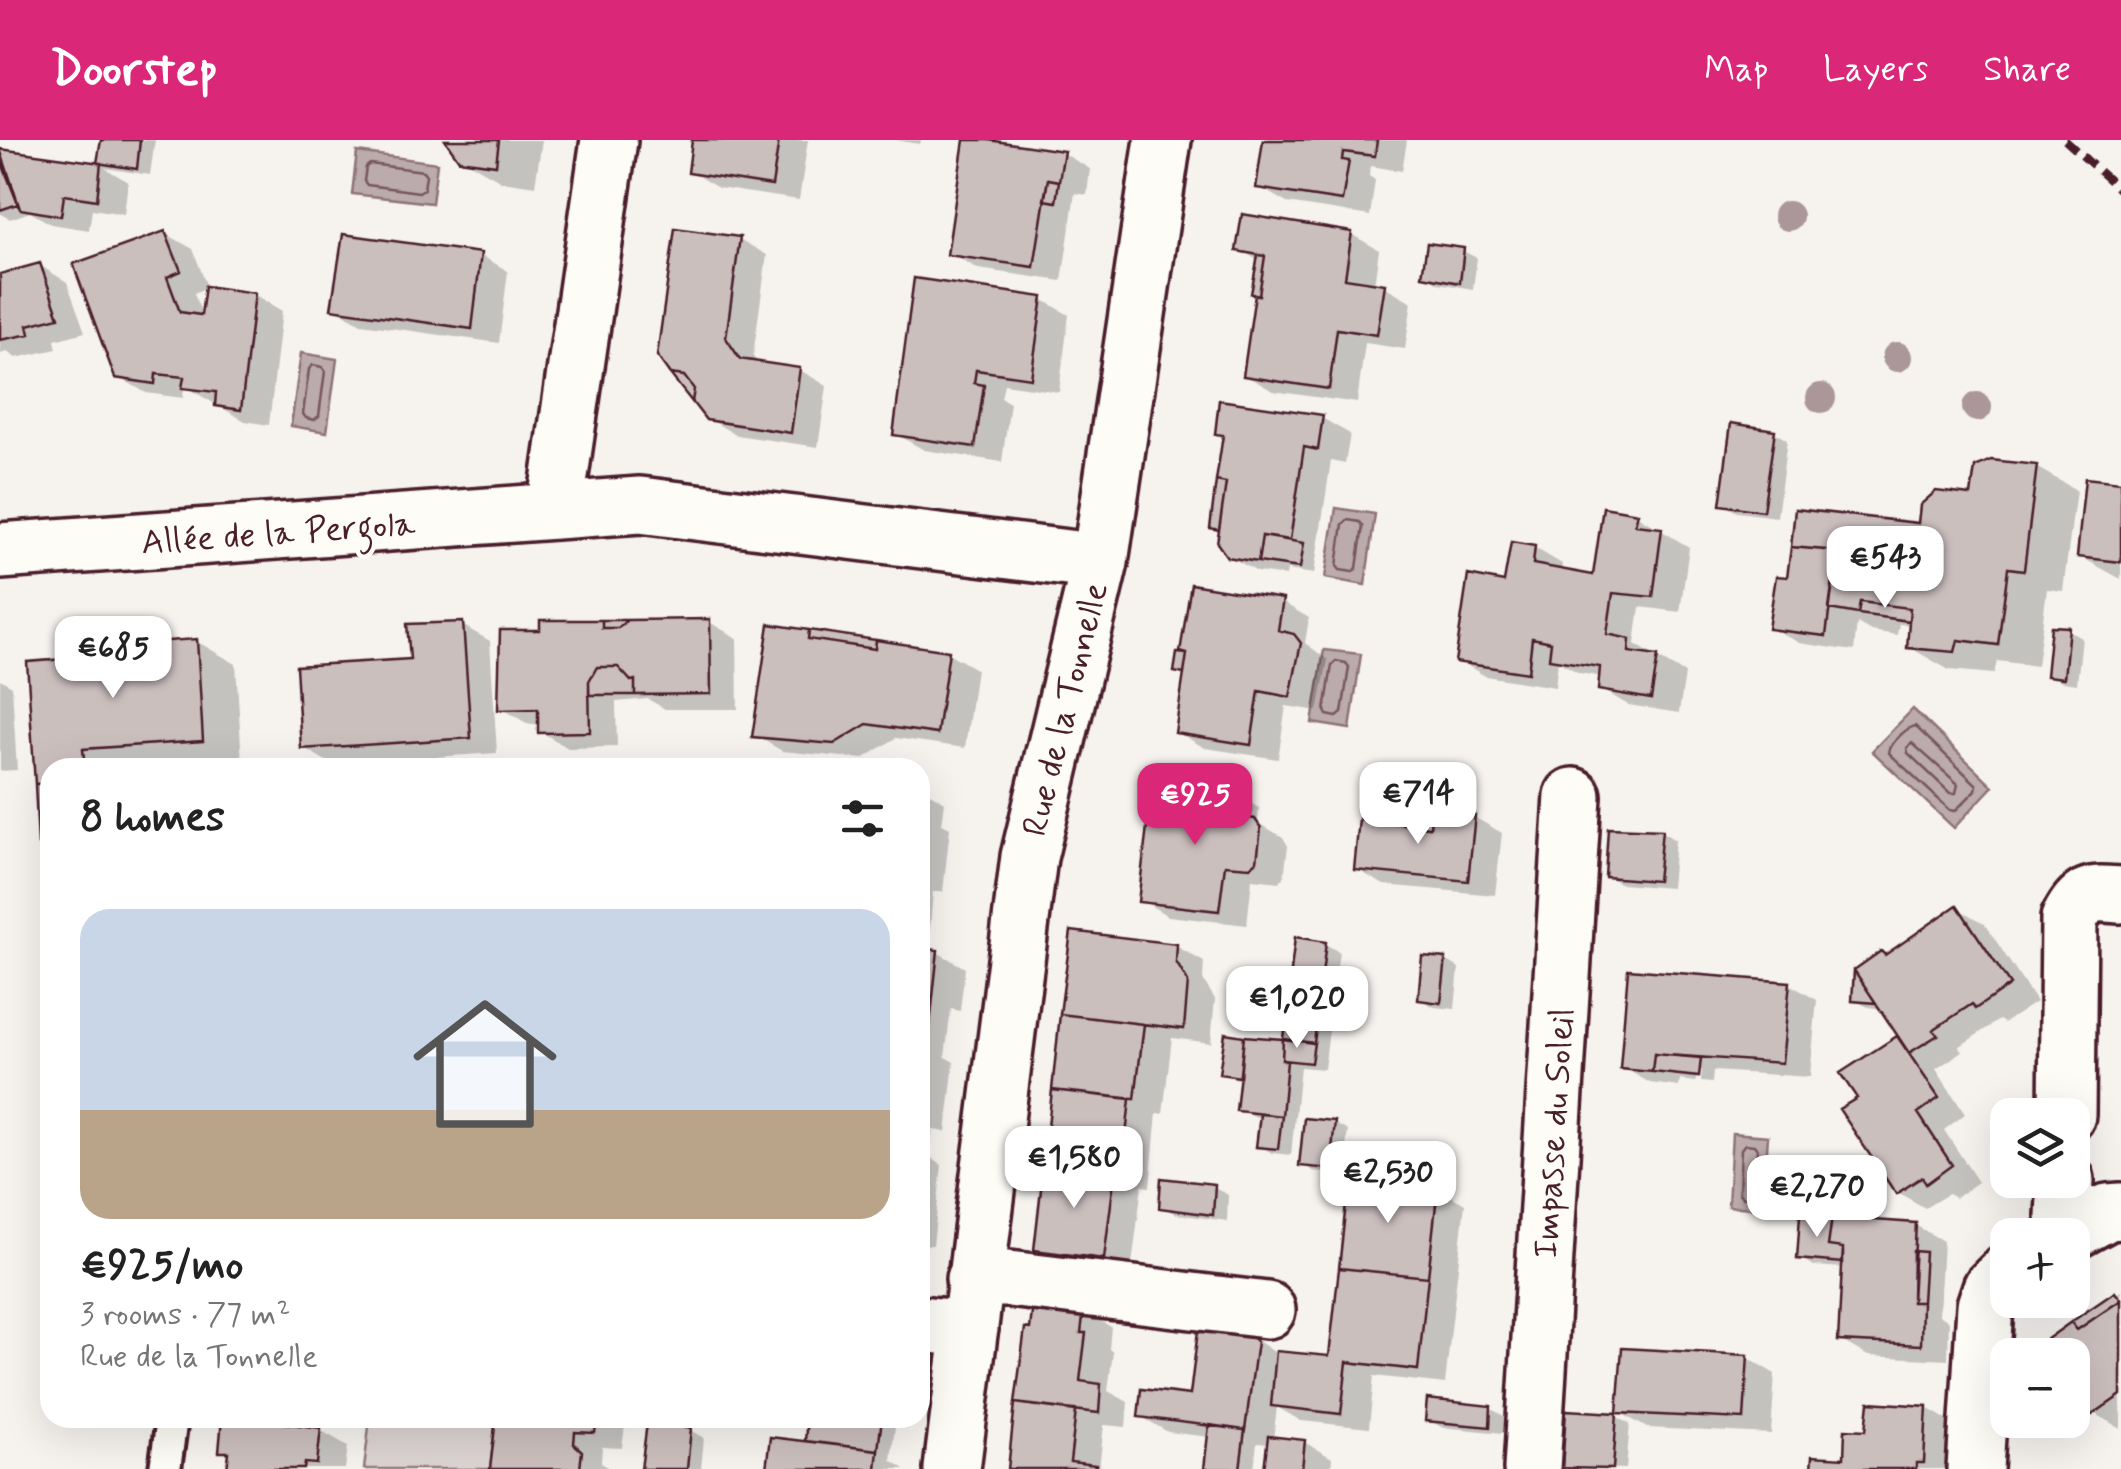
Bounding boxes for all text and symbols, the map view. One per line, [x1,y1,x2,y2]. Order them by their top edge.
text: Doorstep [50,39,218,102]
text: Map [1704,47,1768,93]
text: Layers [1823,47,1928,93]
text: Share [1983,47,2071,93]
street label: Allée de la Pergola [140,501,418,570]
pin: €543 [1826,526,1944,611]
text: €543 [1849,537,1921,579]
street label: Rue de la Tonnelle [1012,578,1120,841]
pin: €685 [54,616,172,701]
text: €685 [77,627,149,669]
pin: €714 [1359,762,1477,847]
pin: €925 [1136,763,1254,848]
text: €714 [1381,773,1455,815]
text: €925 [1159,774,1231,816]
text: 8 homes [80,791,225,846]
icon: filters [835,791,890,846]
pin: €1,020 [1216,966,1378,1051]
icon: home [395,974,575,1154]
text: €1,020 [1248,977,1346,1019]
street label: Impasse du Soleil [1523,1006,1587,1260]
map controls [1990,1098,2090,1438]
button: layers [1990,1098,2090,1198]
pin: €1,580 [993,1126,1155,1211]
text: €1,580 [1027,1137,1121,1179]
pin: €2,530 [1307,1141,1469,1226]
text: €2,530 [1342,1152,1434,1194]
pin: €2,270 [1736,1155,1898,1240]
text: €2,270 [1769,1166,1865,1208]
button: + [1990,1218,2090,1318]
text: €925/mo [80,1239,243,1294]
text: 3 rooms · 77 m² [80,1294,291,1336]
text: Rue de la Tonnelle [80,1336,318,1378]
button: − [1990,1338,2090,1438]

